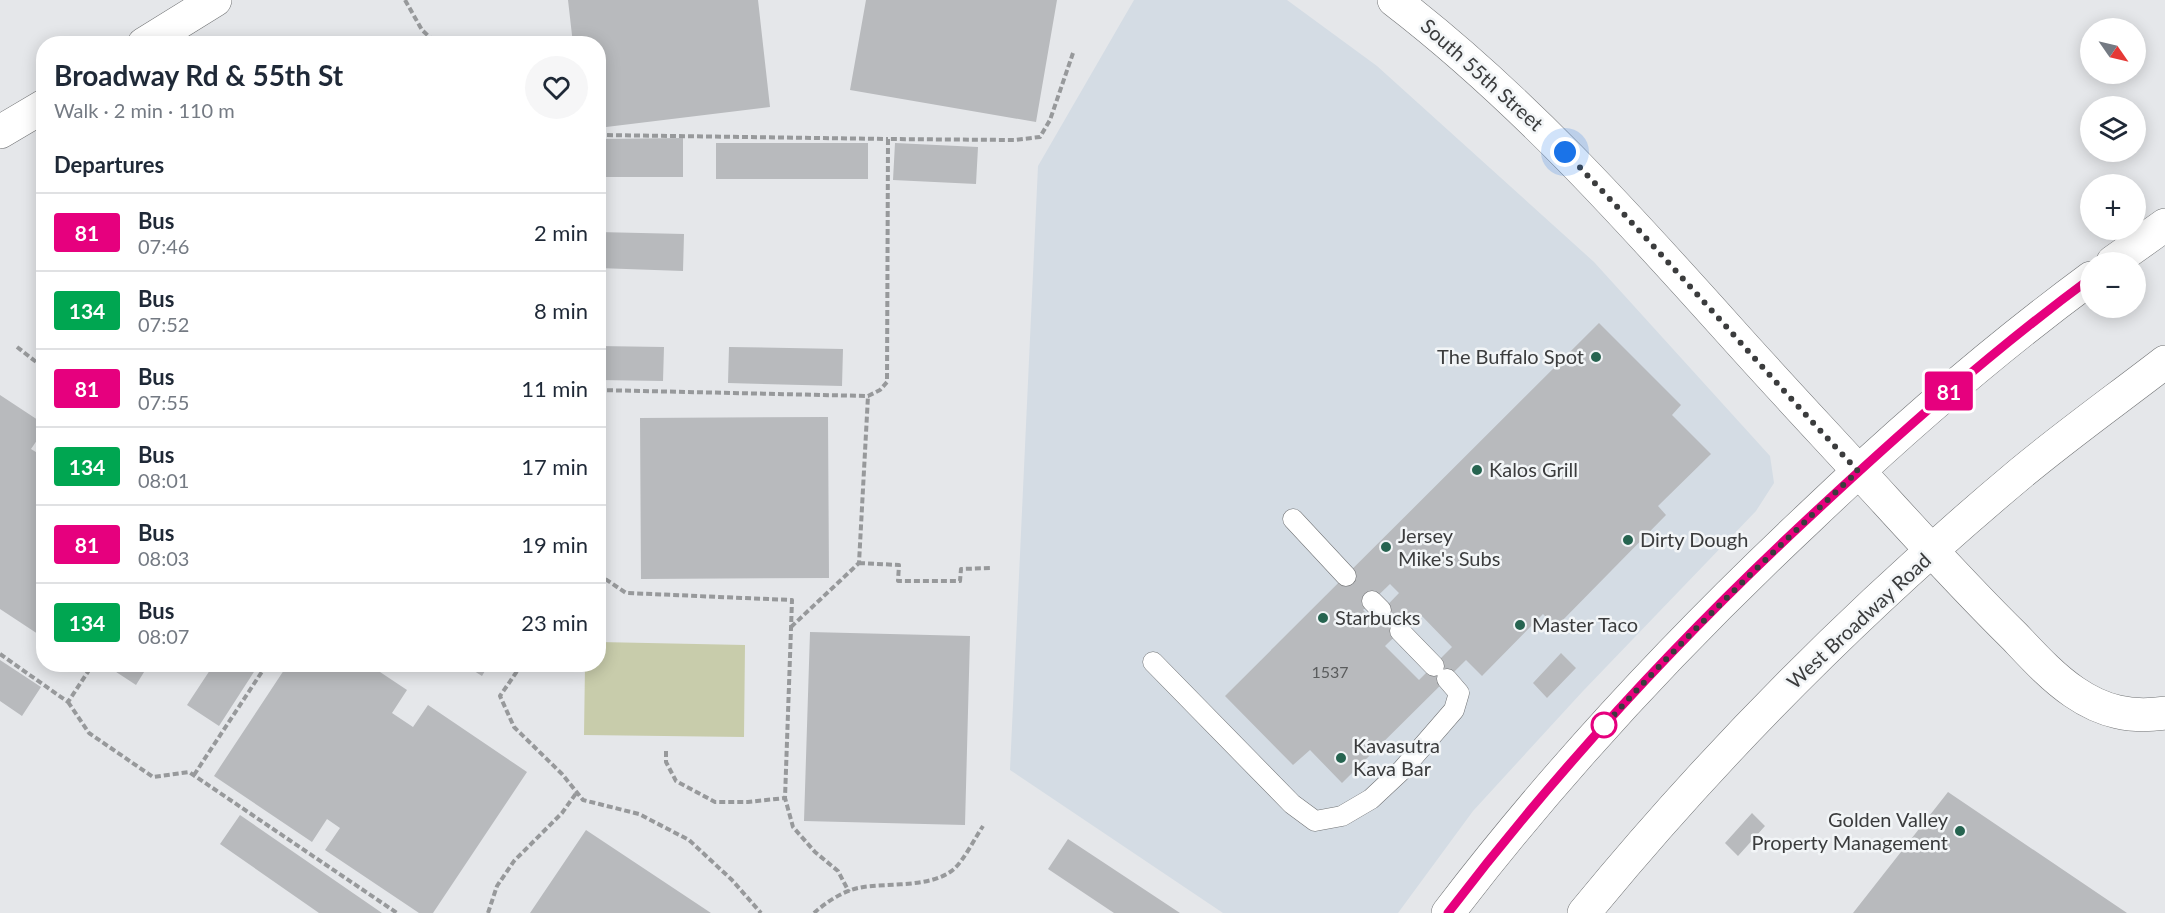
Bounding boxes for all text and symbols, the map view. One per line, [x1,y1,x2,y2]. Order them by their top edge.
street label: South 55th Street [1417,13,1549,135]
north arrow [2080,18,2146,84]
map controls [2080,18,2146,318]
button: heart [525,56,588,119]
text: Broadway Rd & 55th St [54,58,343,92]
button: layers [2080,96,2146,162]
text: Walk · 2 min · 110 m [54,98,235,122]
your location [1550,137,1580,167]
text: Departures [54,151,164,178]
button: + [2080,174,2146,240]
text: Bus [138,207,174,234]
text: 2 min [534,219,588,246]
text: 81 [75,220,99,245]
text: 07:46 [138,234,189,258]
button: − [2080,252,2146,318]
text: Bus [138,285,174,312]
text: 8 min [534,297,588,324]
text: 134 [69,298,105,323]
text: 07:52 [138,312,189,336]
place label: The Buffalo Spot [1437,344,1584,368]
marker: The Buffalo Spot [1589,350,1603,364]
text: Bus [138,363,174,390]
line badge: 81 [1922,372,1976,410]
text: 11 min [521,375,588,402]
text: 81 [75,376,99,401]
text: 81 [1937,379,1961,404]
text: 07:55 [138,390,189,414]
text: Bus [138,441,174,468]
text: 17 min [521,453,588,480]
text: 134 [69,454,105,479]
place label: Kalos Grill [1489,457,1578,481]
marker: Kalos Grill [1470,463,1484,477]
text: 08:01 [138,468,189,492]
text: Bus [138,519,174,546]
place label: Jersey Mike's Subs [1398,523,1500,570]
place label: Dirty Dough [1640,527,1748,551]
text: 19 min [521,531,588,558]
text: 81 [75,532,99,557]
marker: Dirty Dough [1621,533,1635,547]
marker: Jersey Mike's Subs [1379,540,1393,554]
text: 08:03 [138,546,189,570]
street label: West Broadway Road [1781,547,1935,693]
text: Bus [138,597,174,624]
place label: Starbucks [1335,605,1421,629]
text: 23 min [521,609,588,636]
text: 134 [69,610,105,635]
marker: Starbucks [1316,611,1330,625]
place label: Master Taco [1532,612,1638,636]
marker: Master Taco [1513,618,1527,632]
text: 08:07 [138,624,189,648]
house number: 1537 [1311,662,1349,681]
unlabelled marker [1591,712,1617,738]
place label: Kavasutra Kava Bar [1353,733,1440,780]
marker: Kavasutra Kava Bar [1334,751,1348,765]
place label: Golden Valley Property Management [1752,807,1949,854]
marker: Golden Valley Property Management [1953,824,1967,838]

